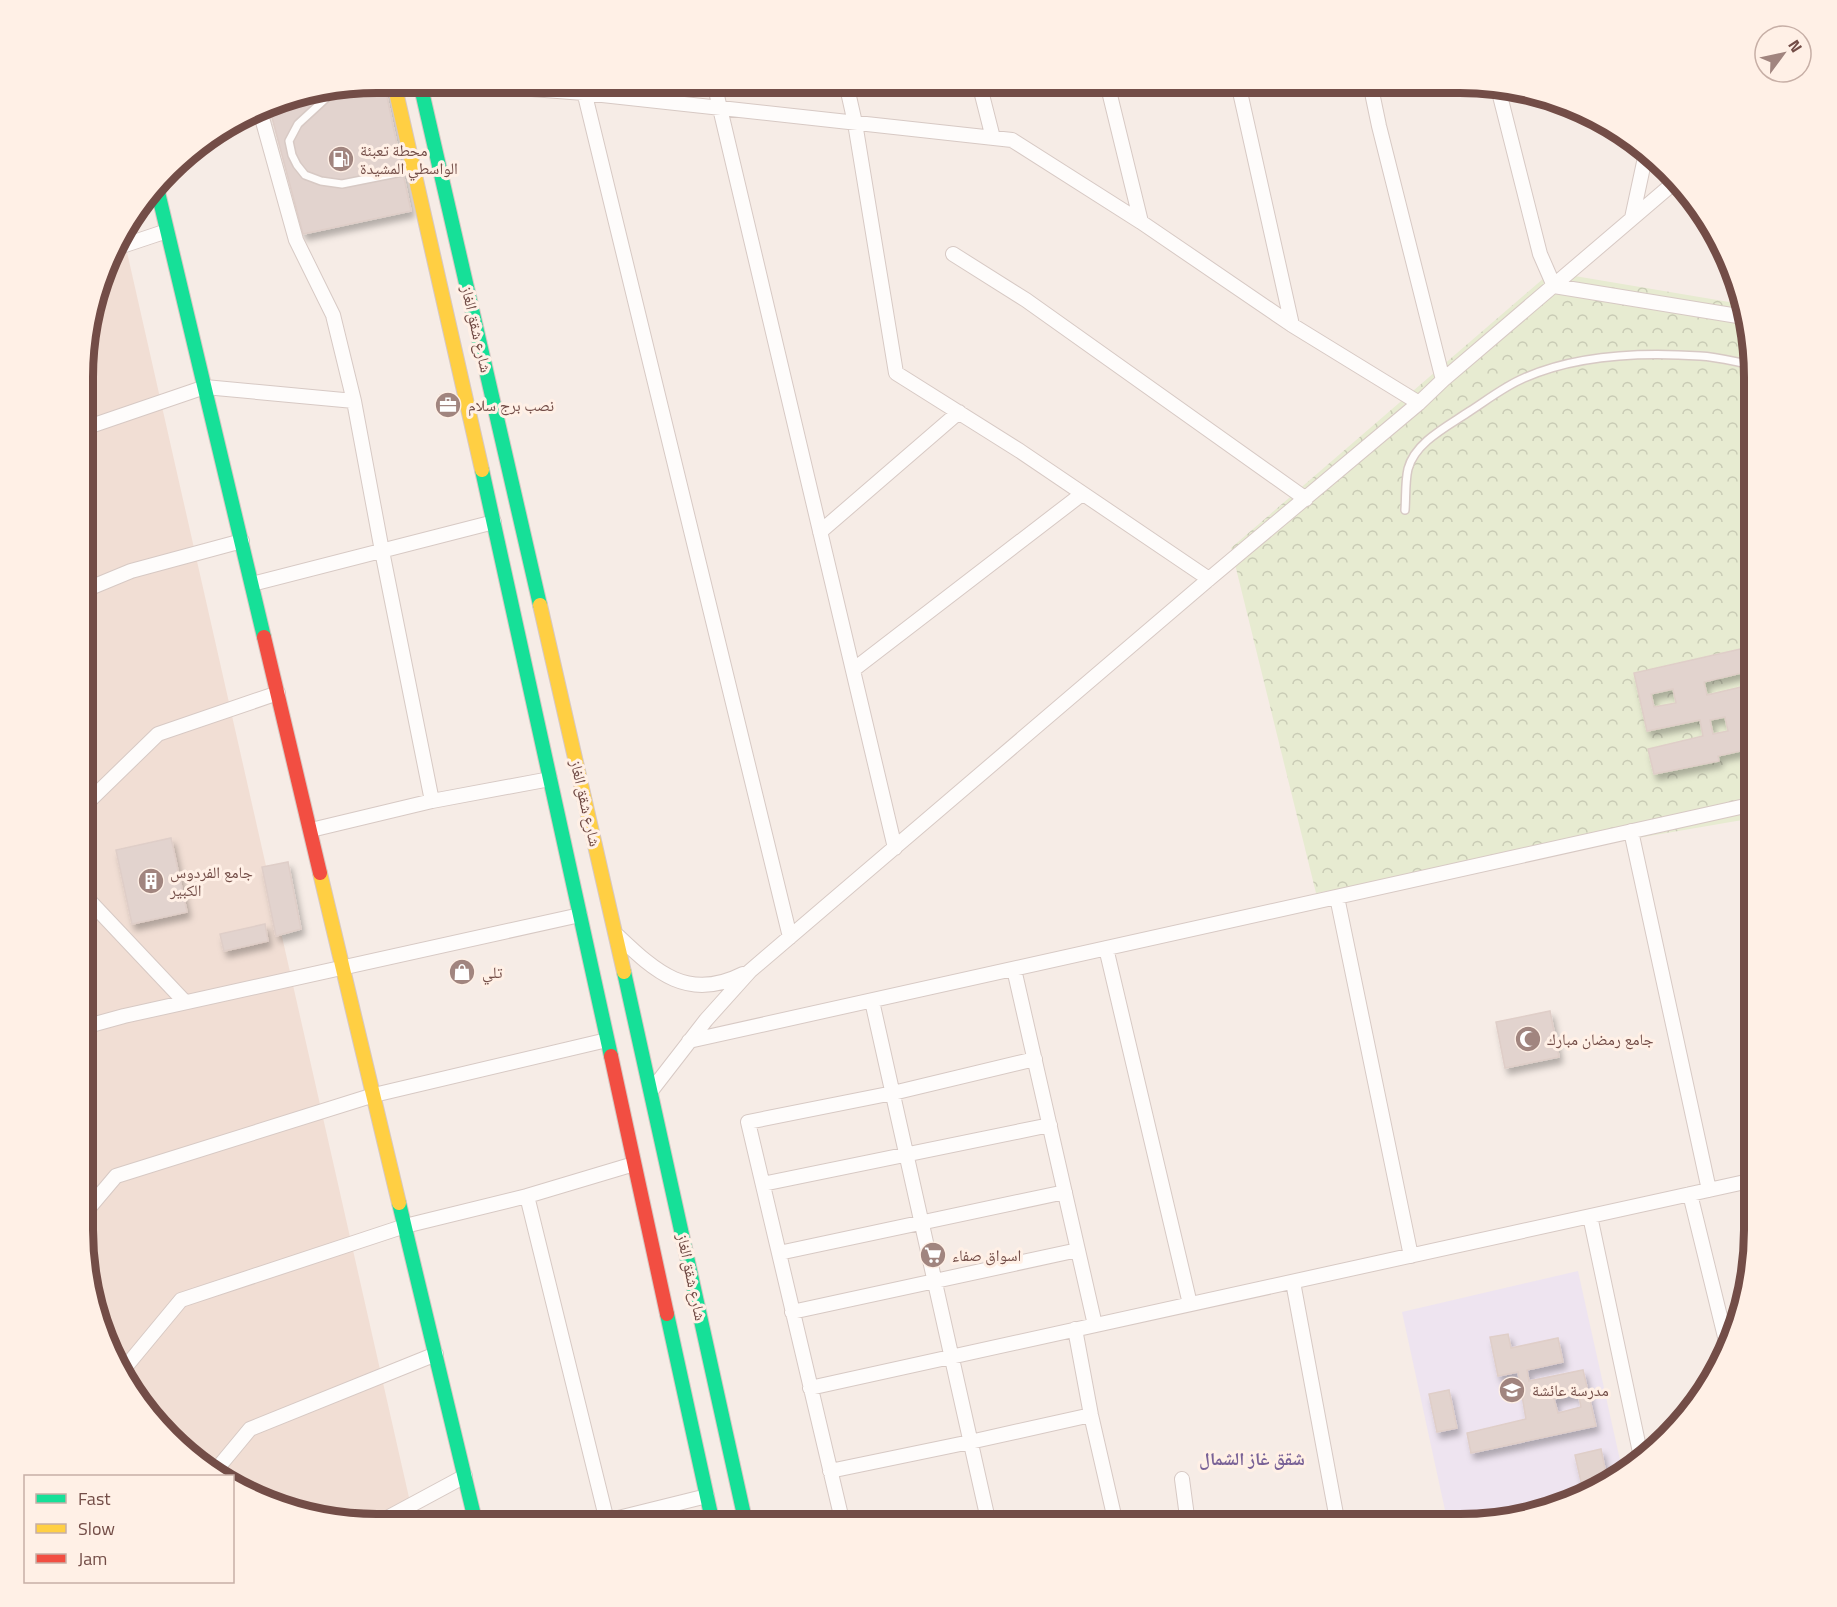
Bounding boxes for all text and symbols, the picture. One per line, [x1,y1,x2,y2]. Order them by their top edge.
north arrow [1753,24,1813,84]
text: N [1782,35,1809,57]
place label: محطة تعبئة الواسطي المشيدة [360,138,458,181]
fuel station icon: محطة تعبئة الواسطي المشيدة [326,144,356,174]
street label: شارع شقق الغاز [455,282,499,375]
office icon: نصب برج سلام [433,390,463,420]
place label: نصب برج سلام [468,393,554,417]
street label: شارع شقق الغاز [564,756,608,849]
place label: جامع الفردوس الكبير [169,860,253,902]
building icon: جامع الفردوس الكبير [136,866,166,896]
shop icon: تلي [447,957,477,987]
place label: تلي [482,960,503,985]
mosque icon: جامع رمضان مبارك [1513,1024,1543,1054]
place label: جامع رمضان مبارك [1547,1027,1654,1051]
street label: شارع شقق الغاز [671,1230,713,1323]
supermarket icon: اسواق صفاء [918,1240,948,1270]
place label: اسواق صفاء [952,1243,1021,1267]
school or university icon: مدرسة عائشة [1497,1375,1527,1405]
place label: مدرسة عائشة [1532,1378,1609,1402]
district label: شقق غاز الشمال [1199,1445,1305,1472]
legend [24,1475,234,1583]
text: Fast [78,1485,111,1512]
text: Slow [78,1515,115,1542]
text: Jam [78,1545,107,1572]

